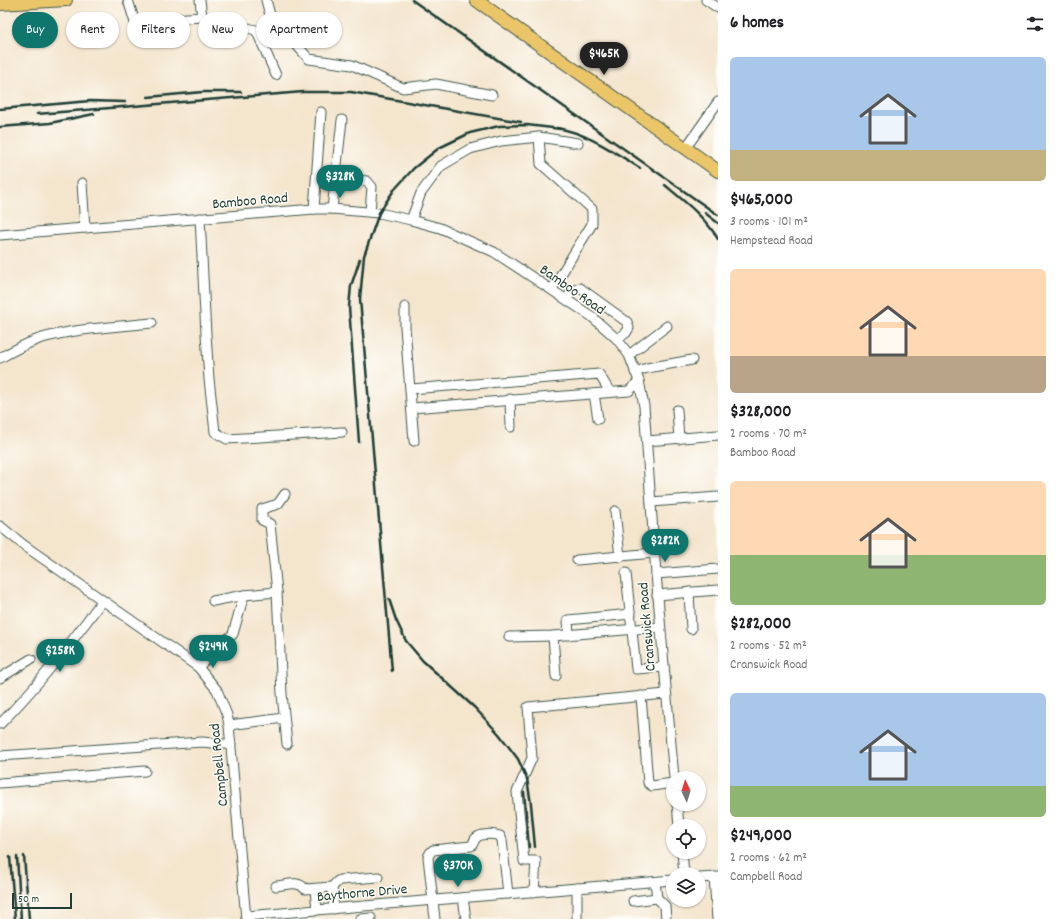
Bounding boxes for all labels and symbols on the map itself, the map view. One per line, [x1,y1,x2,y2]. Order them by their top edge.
pin: $465K [576,42,632,76]
pin: $328K [312,165,368,199]
street label: Bamboo Road [211,188,289,216]
street label: Bamboo Road [535,260,609,321]
pin: $282K [637,529,693,563]
street label: Cranswick Road [633,581,663,672]
pin: $249K [185,635,241,669]
pin: $258K [32,639,88,673]
street label: Campbell Road [205,722,235,807]
north arrow [666,771,706,811]
pin: $370K [430,854,486,888]
street label: Baythorne Drive [316,879,409,909]
scale bar [12,891,72,910]

